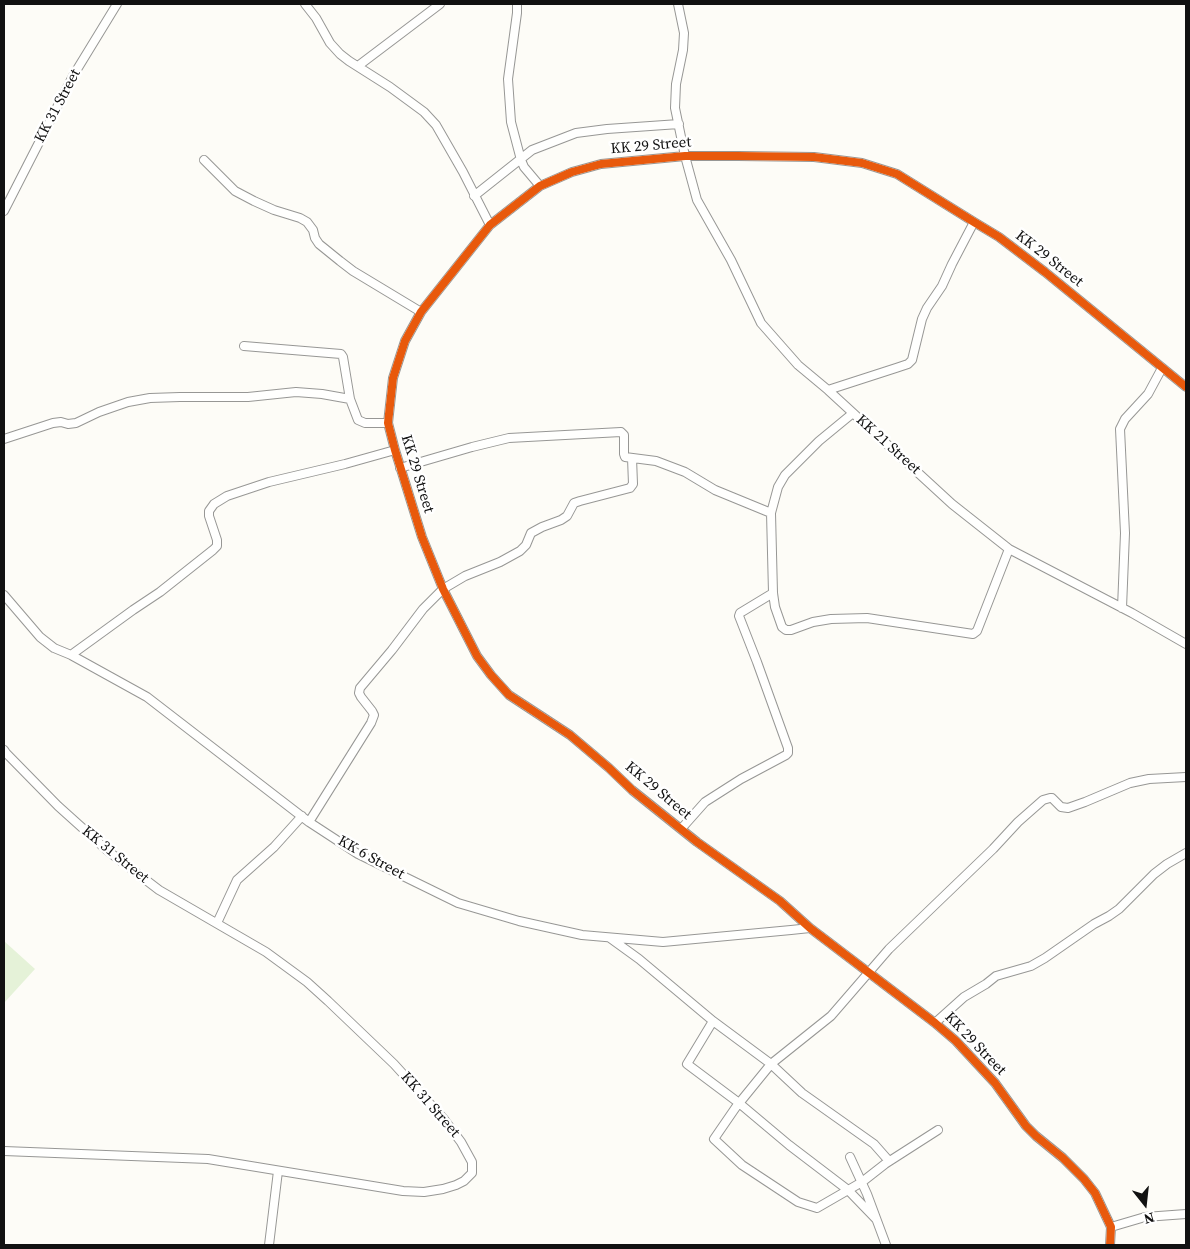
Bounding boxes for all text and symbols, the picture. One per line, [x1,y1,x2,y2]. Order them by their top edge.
street label: KK 31 Street [31,66,85,146]
street label: KK 29 Street [610,134,692,158]
street label: KK 29 Street [1012,227,1086,291]
street label: KK 21 Street [852,411,924,479]
street label: KK 29 Street [397,433,437,515]
street label: KK 29 Street [621,758,695,824]
street label: KK 31 Street [78,823,152,887]
street label: KK 6 Street [335,832,407,884]
street label: KK 29 Street [940,1009,1010,1079]
street label: KK 31 Street [397,1069,463,1141]
north arrow [1120,1179,1170,1229]
text: N [1141,1207,1157,1229]

